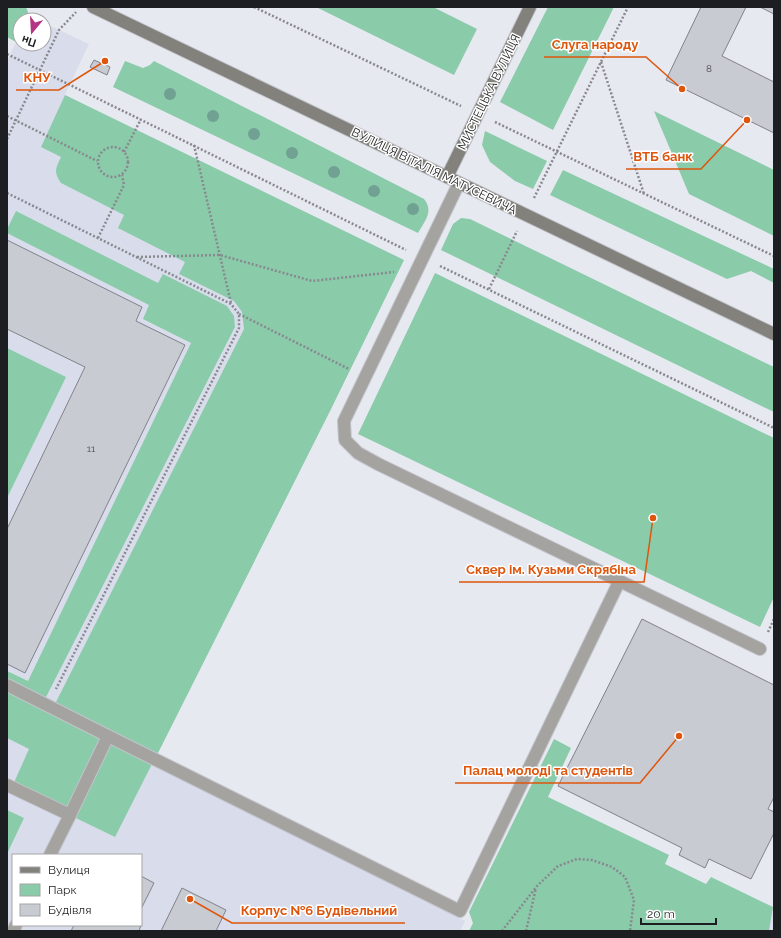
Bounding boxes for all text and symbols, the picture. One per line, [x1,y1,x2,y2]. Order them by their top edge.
north arrow [12,12,52,52]
street label: МИСТЕЦЬКА ВУЛИЦЯ [455,32,523,152]
callout: Слуга народу [544,32,646,57]
text: Пн [20,33,38,49]
text: Слуга народу [552,37,638,52]
house number: 8 [706,63,712,74]
callout: КНУ [16,65,59,90]
text: КНУ [24,70,51,85]
street label: ВУЛИЦЯ ВІТАЛІЯ МАТУСЕВИЧА [349,125,519,217]
callout: ВТБ банк [626,144,701,169]
text: ВТБ банк [633,149,693,164]
house number: 11 [87,443,96,454]
callout: Сквер ім. Кузьми Скрябіна [459,557,644,582]
text: Сквер ім. Кузьми Скрябіна [466,562,636,577]
callout: Палац молоді та студентів [455,758,640,783]
text: Палац молоді та студентів [463,763,633,778]
legend [12,854,142,926]
text: Вулиця [48,863,90,877]
text: Парк [48,883,77,897]
callout: Корпус №6 Будівельний [232,898,405,923]
scale bar [641,900,716,926]
text: Будівля [48,903,91,917]
text: Корпус №6 Будівельний [241,903,397,918]
text: 20 m [647,907,675,921]

